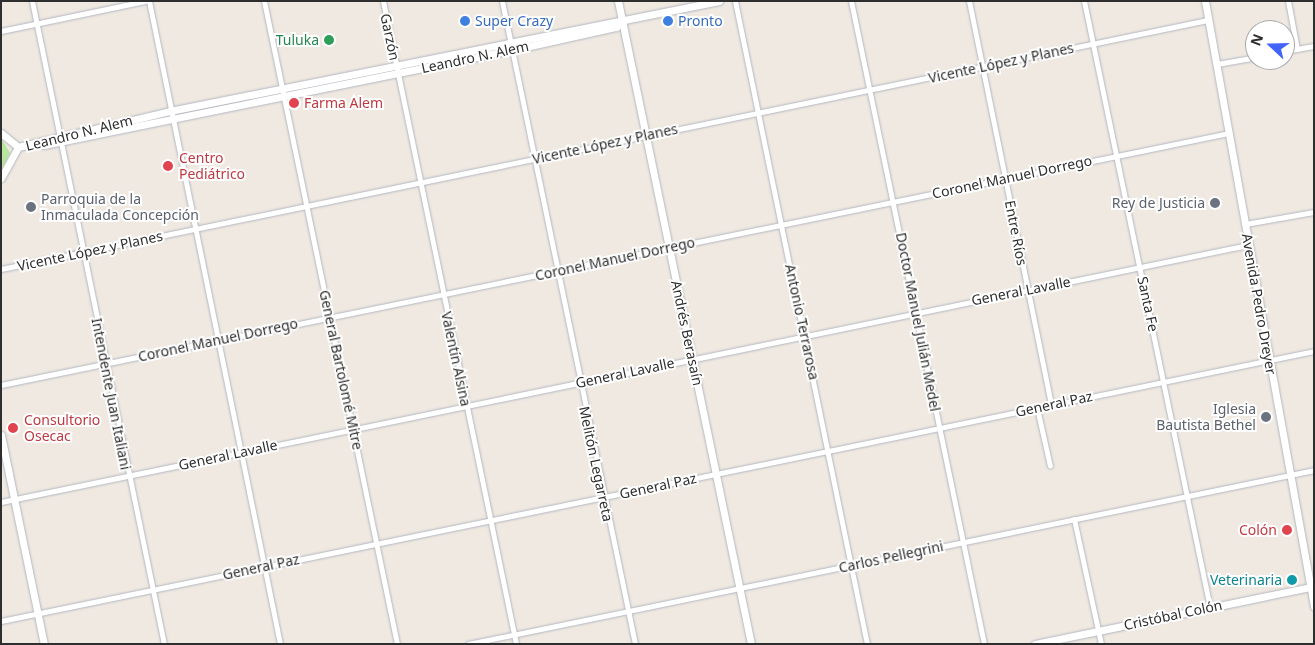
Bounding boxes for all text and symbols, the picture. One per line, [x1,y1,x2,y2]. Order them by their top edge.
street label: Garzón [377,12,403,62]
place label: Super Crazy [475,13,553,29]
place label: Pronto [678,13,723,29]
marker: Super Crazy [459,15,471,27]
marker: Pronto [662,15,674,27]
north arrow [1245,20,1295,70]
text: N [1246,31,1267,49]
place label: Tuluka [276,32,319,48]
marker: Tuluka [323,34,335,46]
street label: Leandro N. Alem [420,37,530,77]
street label: Vicente López y Planes [927,39,1075,87]
place label: Farma Alem [304,95,383,111]
marker: Farma Alem [288,97,300,109]
street label: Leandro N. Alem [24,112,134,154]
street label: Vicente López y Planes [531,120,679,168]
place label: Centro Pediátrico [179,150,245,182]
street label: Coronel Manuel Dorrego [931,152,1093,202]
marker: Centro Pediátrico [161,159,175,173]
place label: Parroquia de la Inmaculada Concepción [41,191,199,223]
place label: Rey de Justicia [1112,195,1205,211]
marker: Rey de Justicia [1209,197,1221,209]
street label: Entre Ríos [1001,199,1031,267]
marker: Parroquia de la Inmaculada Concepción [25,201,37,213]
street label: Vicente López y Planes [16,227,164,275]
street label: Doctor Manuel Julián Medel [892,231,944,413]
street label: Avenida Pedro Dreyer [1238,232,1280,376]
street label: Coronel Manuel Dorrego [534,234,696,284]
street label: Antonio Terrarosa [782,263,822,381]
street label: General Lavalle [970,273,1072,309]
street label: Santa Fe [1134,275,1162,333]
street label: Andrés Berasaín [668,279,706,387]
street label: General Bartolomé Mitre [316,289,366,451]
street label: Valentín Alsina [438,310,474,408]
street label: Coronel Manuel Dorrego [137,315,299,365]
street label: Intendente Juan Italiani [88,317,134,471]
street label: General Lavalle [574,354,676,392]
street label: General Paz [1014,388,1094,420]
place label: Iglesia Bautista Bethel [1156,401,1256,434]
street label: Melitón Legarreta [576,405,616,523]
marker: Iglesia Bautista Bethel [1260,411,1272,423]
place label: Consultorio Osecac [24,412,100,444]
marker: Consultorio Osecac [6,421,20,435]
street label: General Lavalle [177,436,279,474]
street label: General Paz [618,470,698,502]
place label: Colón [1239,522,1277,538]
marker: Colón [1281,524,1293,536]
street label: Carlos Pellegrini [837,538,945,576]
street label: General Paz [221,551,301,583]
place label: Veterinaria [1210,572,1282,588]
marker: Veterinaria [1286,574,1298,586]
street label: Cristóbal Colón [1122,596,1224,634]

